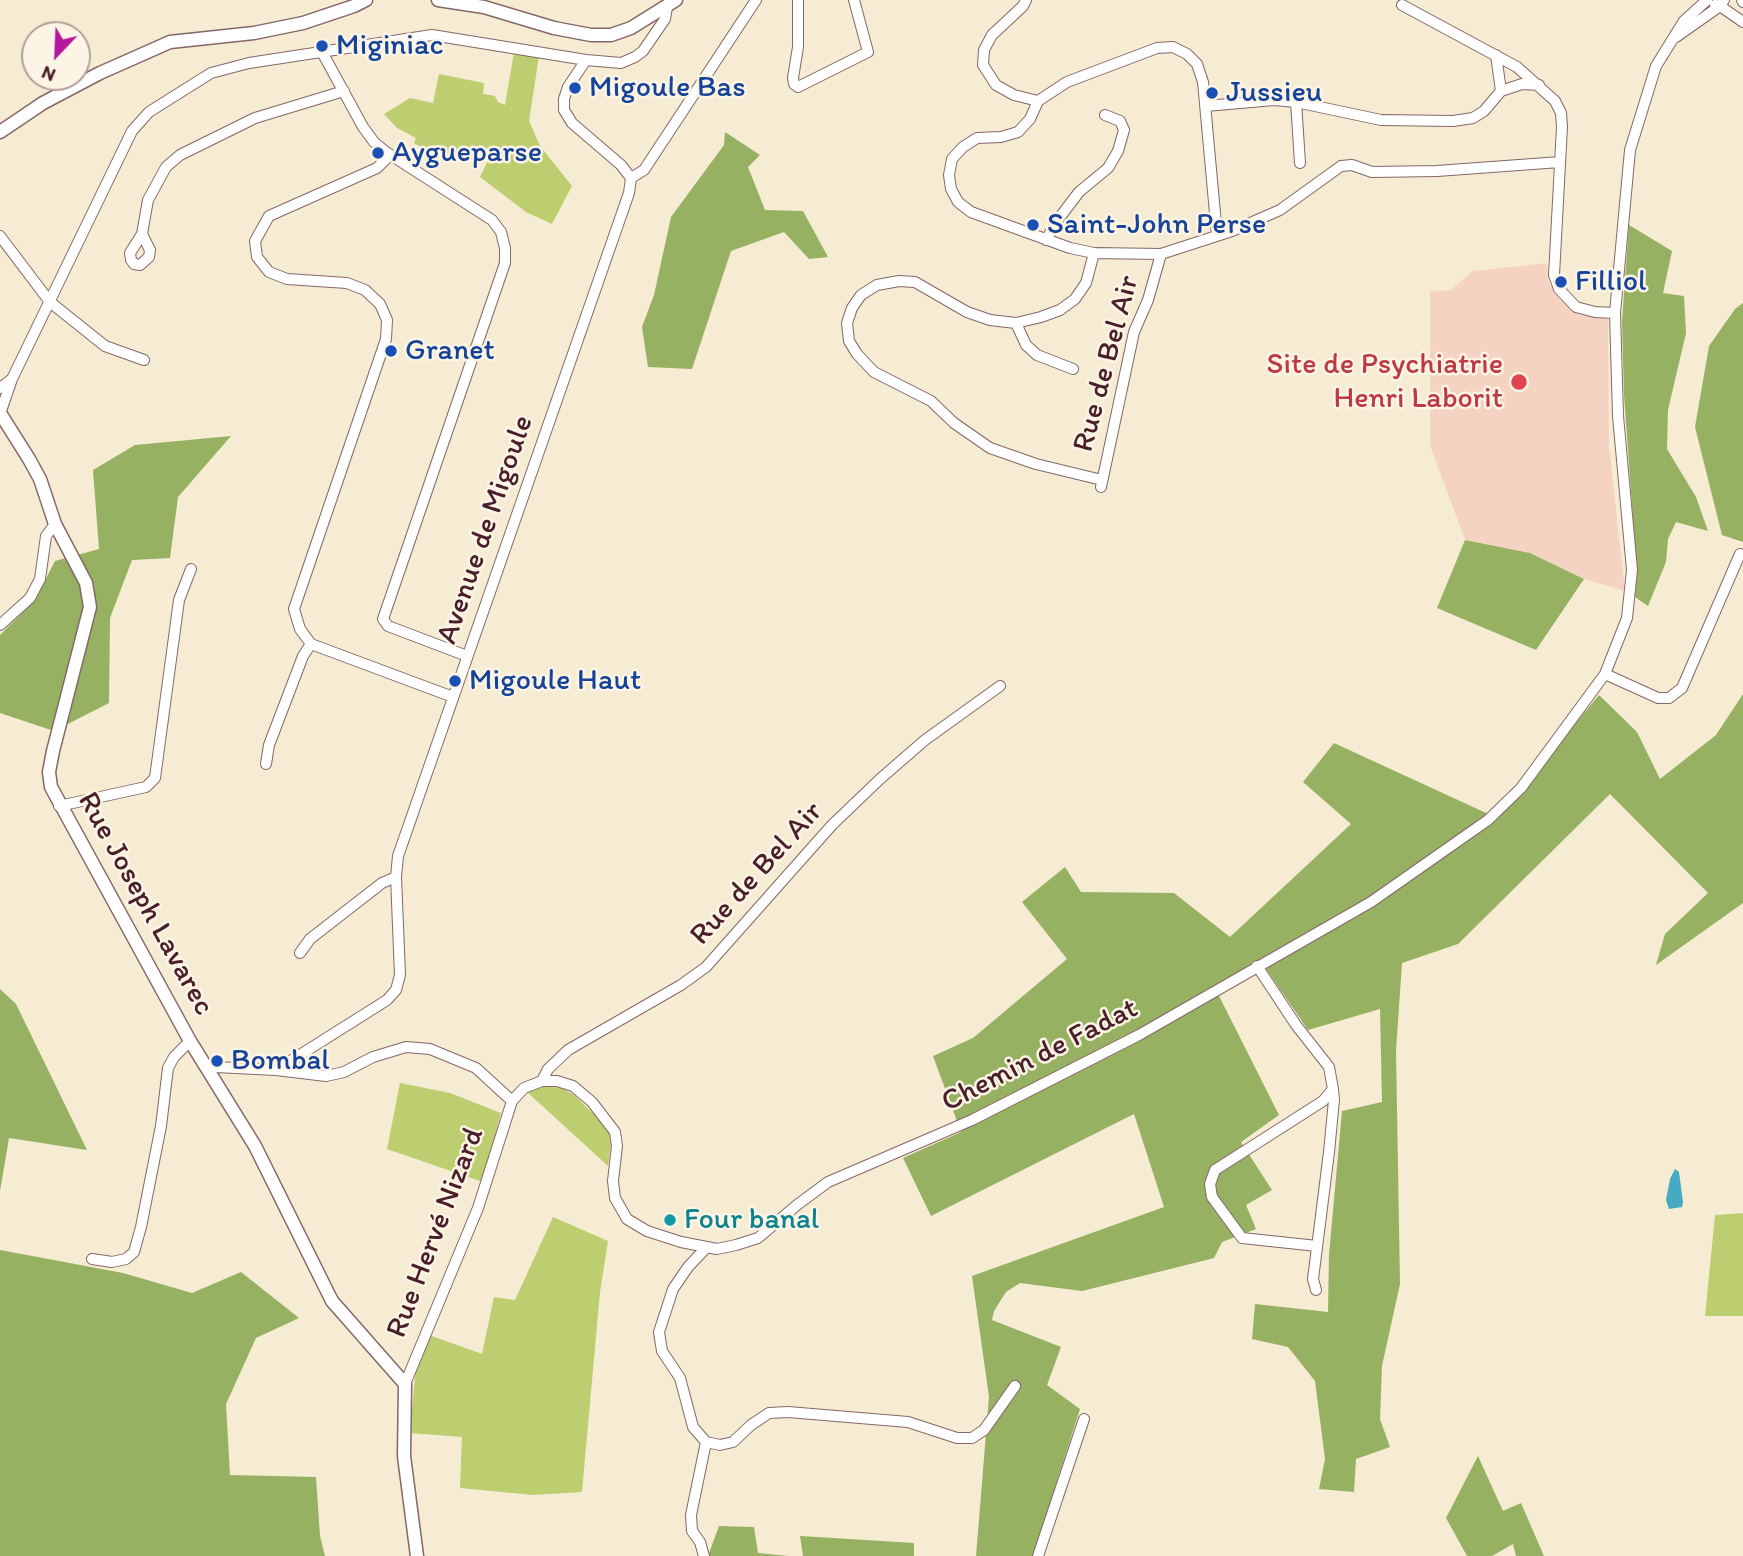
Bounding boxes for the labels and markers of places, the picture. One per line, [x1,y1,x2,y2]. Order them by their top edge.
place label: Miginiac [336,28,444,64]
marker: Miginiac [314,38,330,54]
place label: Migoule Bas [589,70,745,106]
place label: Jussieu [1226,75,1322,111]
marker: Migoule Bas [567,80,583,96]
marker: Jussieu [1204,85,1220,101]
place label: Aygueparse [392,135,542,171]
marker: Aygueparse [370,145,386,161]
place label: Saint-John Perse [1047,207,1266,243]
marker: Saint-John Perse [1025,217,1041,233]
place label: Filliol [1575,264,1646,300]
marker: Filliol [1553,274,1569,290]
place label: Granet [405,333,495,369]
marker: Granet [383,343,399,359]
place label: Site de Psychiatrie Henri Laborit [1266,347,1503,418]
marker: Site de Psychiatrie Henri Laborit [1509,372,1529,392]
place label: Migoule Haut [469,663,641,699]
marker: Migoule Haut [447,673,463,689]
place label: Bombal [231,1043,330,1079]
marker: Bombal [209,1053,225,1069]
place label: Four banal [684,1202,819,1238]
marker: Four banal [662,1212,678,1228]

